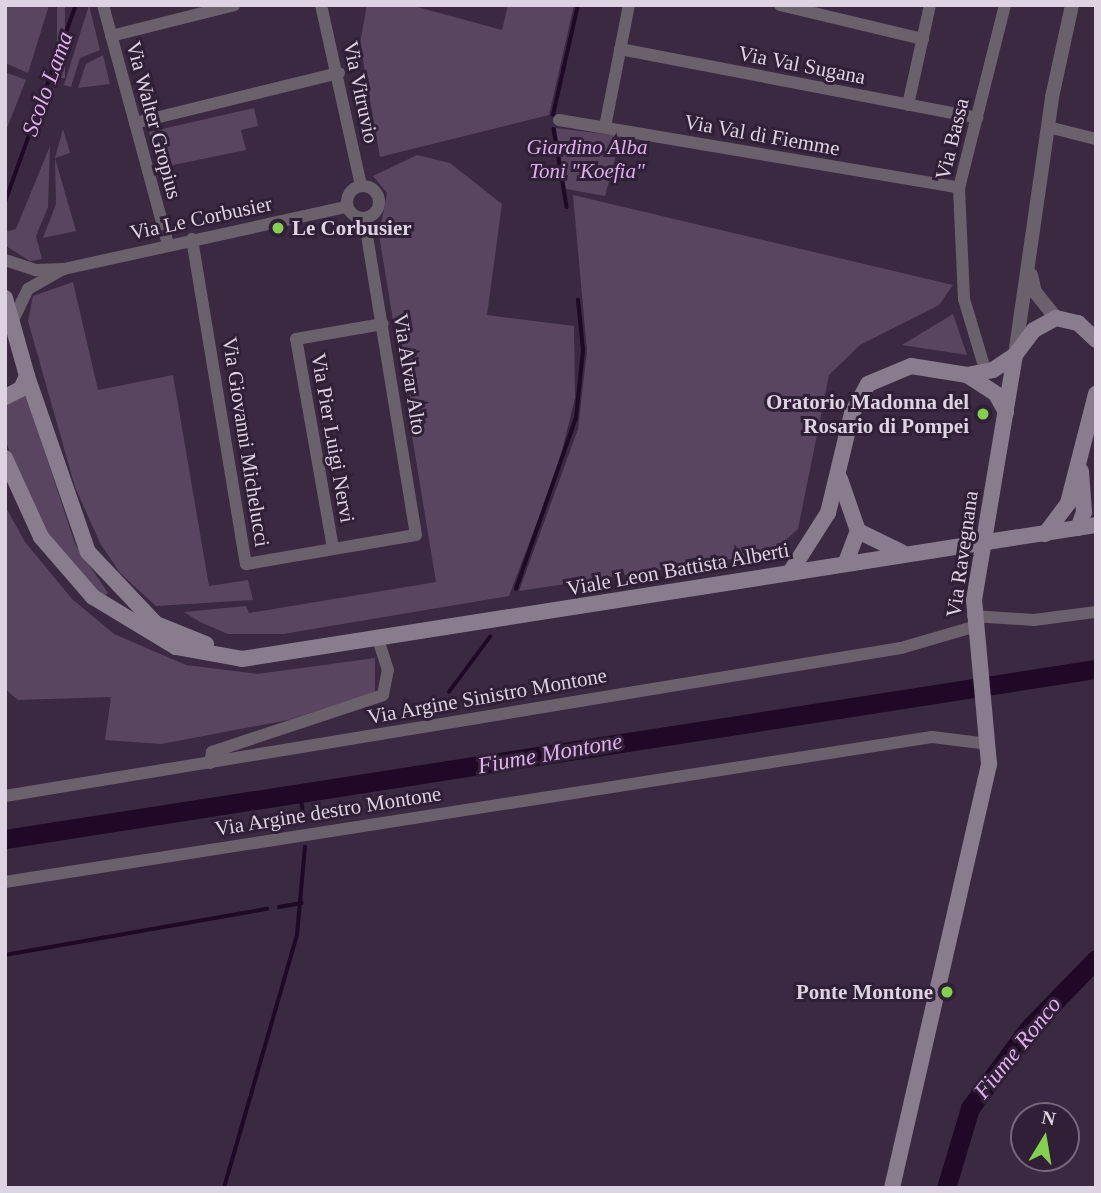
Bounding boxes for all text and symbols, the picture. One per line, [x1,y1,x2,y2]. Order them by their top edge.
water label: Scolo Lama [16,28,80,140]
street label: Via Walter Gropius [121,38,187,202]
street label: Via Vitruvio [338,38,384,146]
street label: Via Val Sugana [736,40,868,90]
street label: Via Bassa [930,96,974,182]
street label: Via Val di Fiemme [682,109,842,161]
park label: Giardino Alba Toni "Koefia" [526,134,648,184]
street label: Via Le Corbusier [128,191,274,245]
place label: Le Corbusier [292,215,412,241]
marker: Le Corbusier [270,220,286,236]
street label: Via Alvar Alto [388,310,432,438]
street label: Via Giovanni Michelucci [217,335,275,549]
street label: Via Pier Luigi Nervi [306,351,360,525]
place label: Oratorio Madonna del Rosario di Pompei [766,389,969,439]
marker: Oratorio Madonna del Rosario di Pompei [975,406,991,422]
street label: Via Ravegnana [941,489,983,619]
street label: Viale Leon Battista Alberti [564,537,792,601]
street label: Via Argine Sinistro Montone [365,662,609,730]
water label: Fiume Montone [476,728,624,780]
street label: Via Argine destro Montone [212,781,444,841]
place label: Ponte Montone [796,979,933,1005]
marker: Ponte Montone [939,984,955,1000]
water label: Fiume Ronco [968,991,1068,1105]
north arrow [1010,1102,1080,1172]
text: N [1040,1106,1057,1129]

